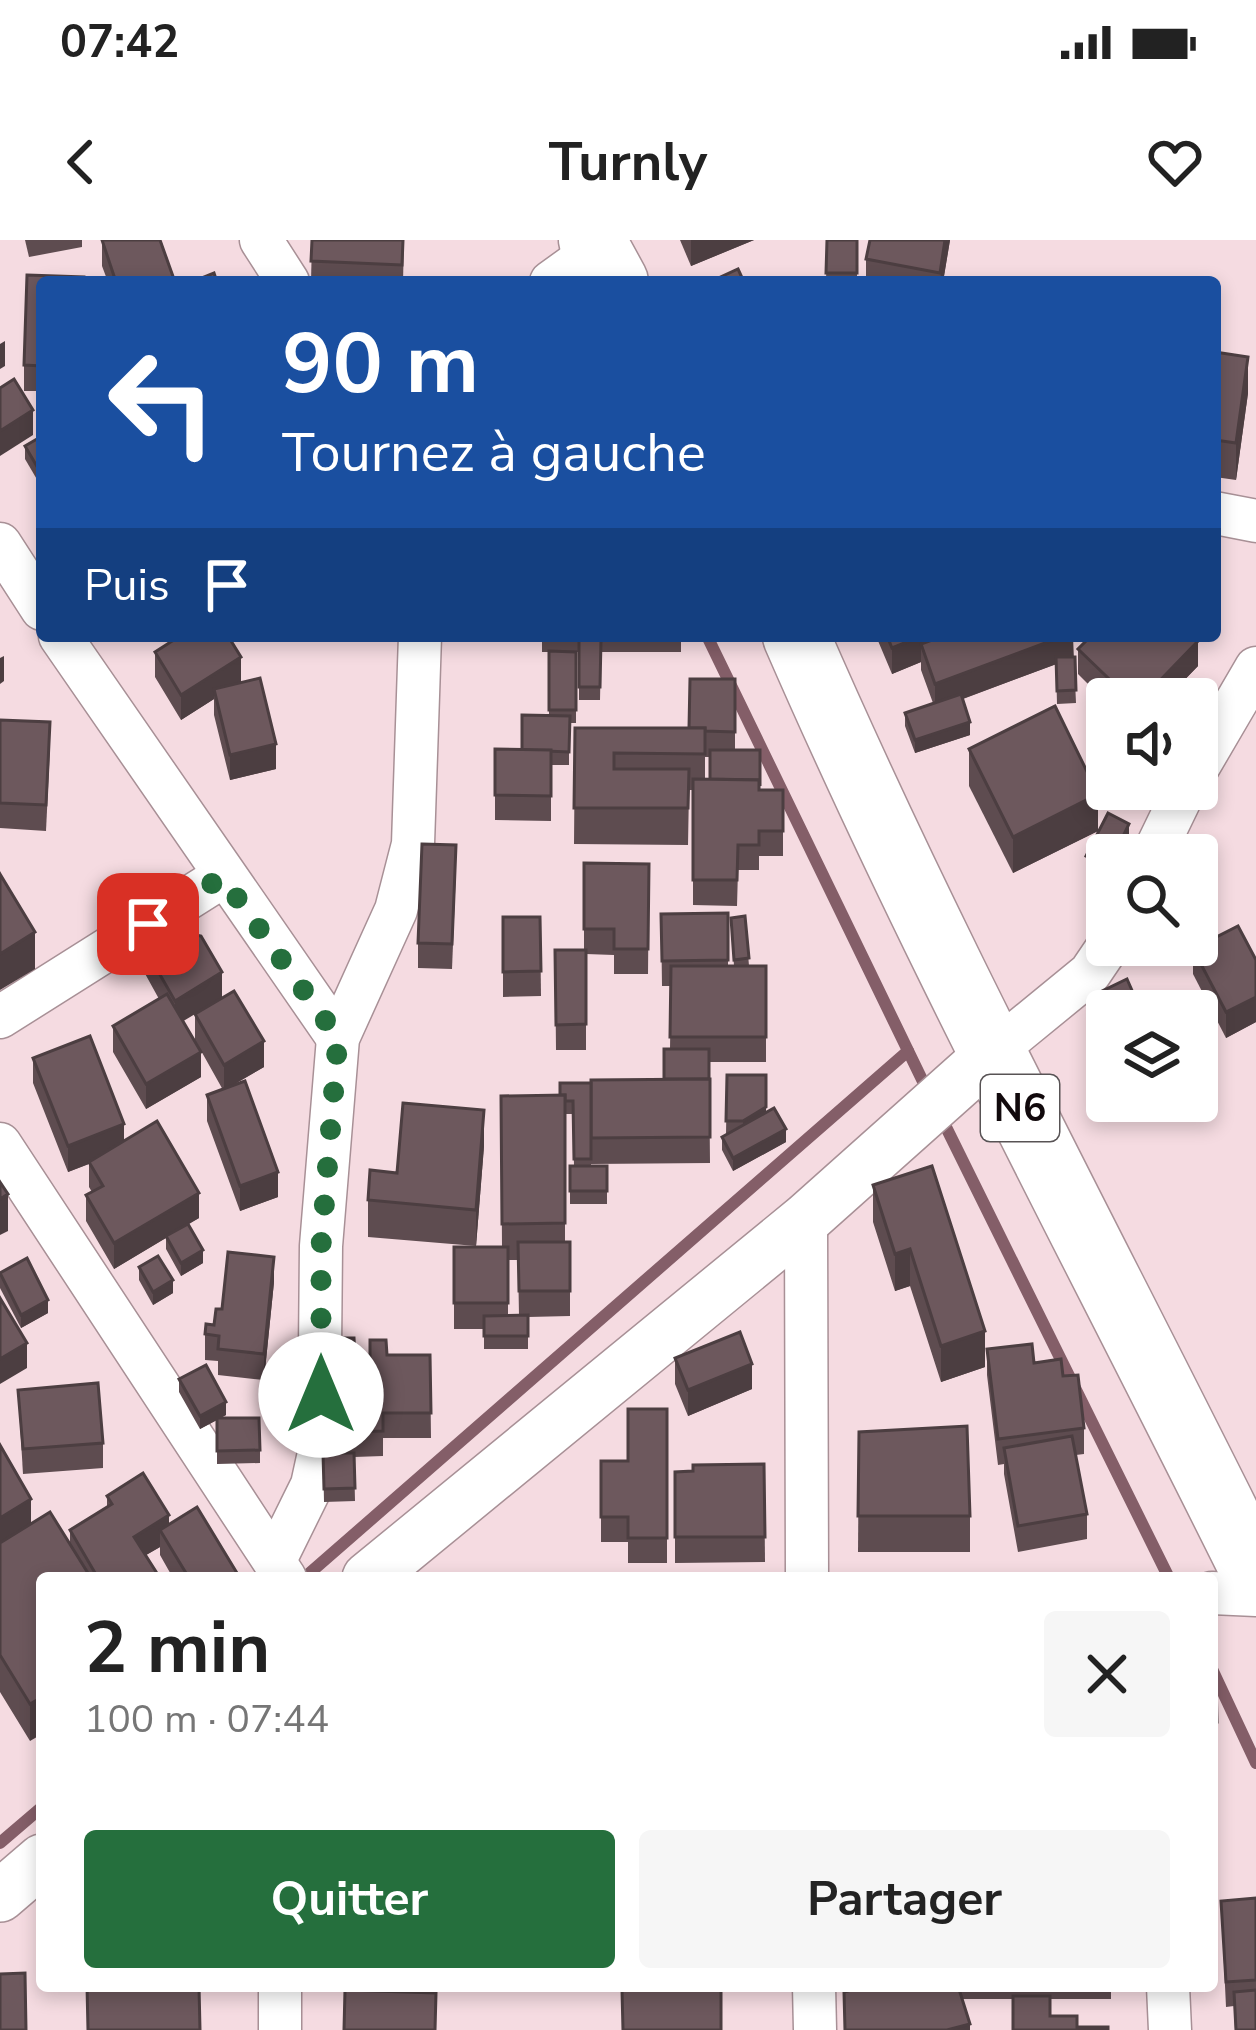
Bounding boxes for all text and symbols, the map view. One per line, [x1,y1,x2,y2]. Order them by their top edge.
text: 07:42 [60,12,179,73]
text: Turnly [549,125,707,199]
icon: back [48,129,114,195]
icon: heart [1142,129,1208,195]
text: 90 m [282,307,479,422]
icon: left [84,324,240,480]
text: Tournez à gauche [282,416,706,490]
icon: arrive [194,552,260,618]
text: Puis [84,555,170,616]
map controls [1086,678,1218,1122]
button: sound [1086,678,1218,810]
button: search [1086,834,1218,966]
pin [97,873,199,975]
icon: arrive [115,891,181,957]
button: layers [1086,990,1218,1122]
road number: N6 [981,1075,1059,1141]
position arrow [258,1332,384,1458]
text: 2 min [84,1599,270,1697]
button: close [1044,1611,1170,1737]
text: 100 m · 07:44 [84,1693,329,1746]
button: Quitter [84,1830,615,1968]
button: Partager [639,1830,1170,1968]

